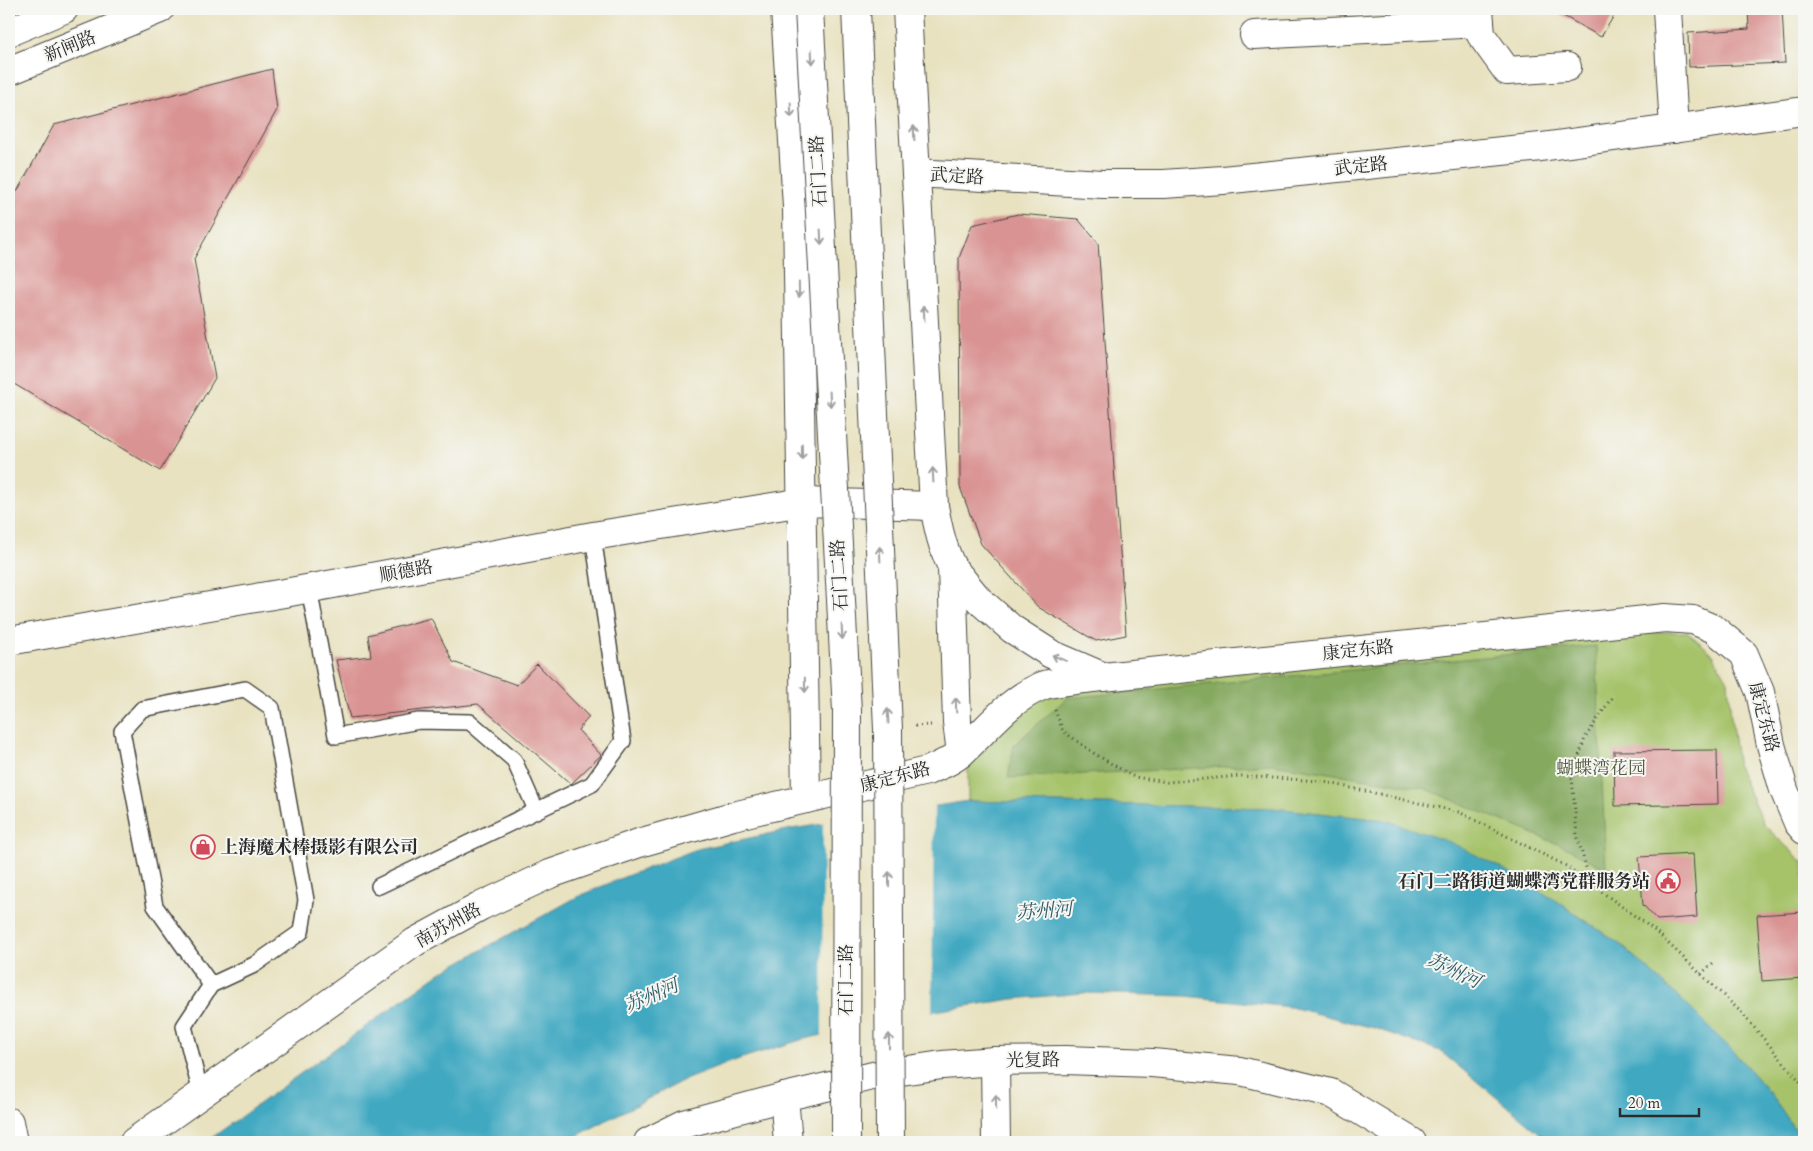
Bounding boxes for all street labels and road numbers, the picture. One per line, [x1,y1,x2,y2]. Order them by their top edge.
street label: 新闸路 [40,25,100,68]
street label: 石门二路 [804,134,833,208]
street label: 武定路 [1333,151,1389,182]
street label: 武定路 [929,163,985,190]
street label: 石门二路 [825,538,854,612]
street label: 顺德路 [377,554,435,588]
street label: 康定东路 [1321,634,1395,667]
street label: 康定东路 [1742,679,1785,755]
street label: 康定东路 [857,756,933,799]
street label: 南苏州路 [411,897,486,954]
street label: 石门二路 [834,944,859,1016]
street label: 光复路 [1006,1048,1060,1073]

